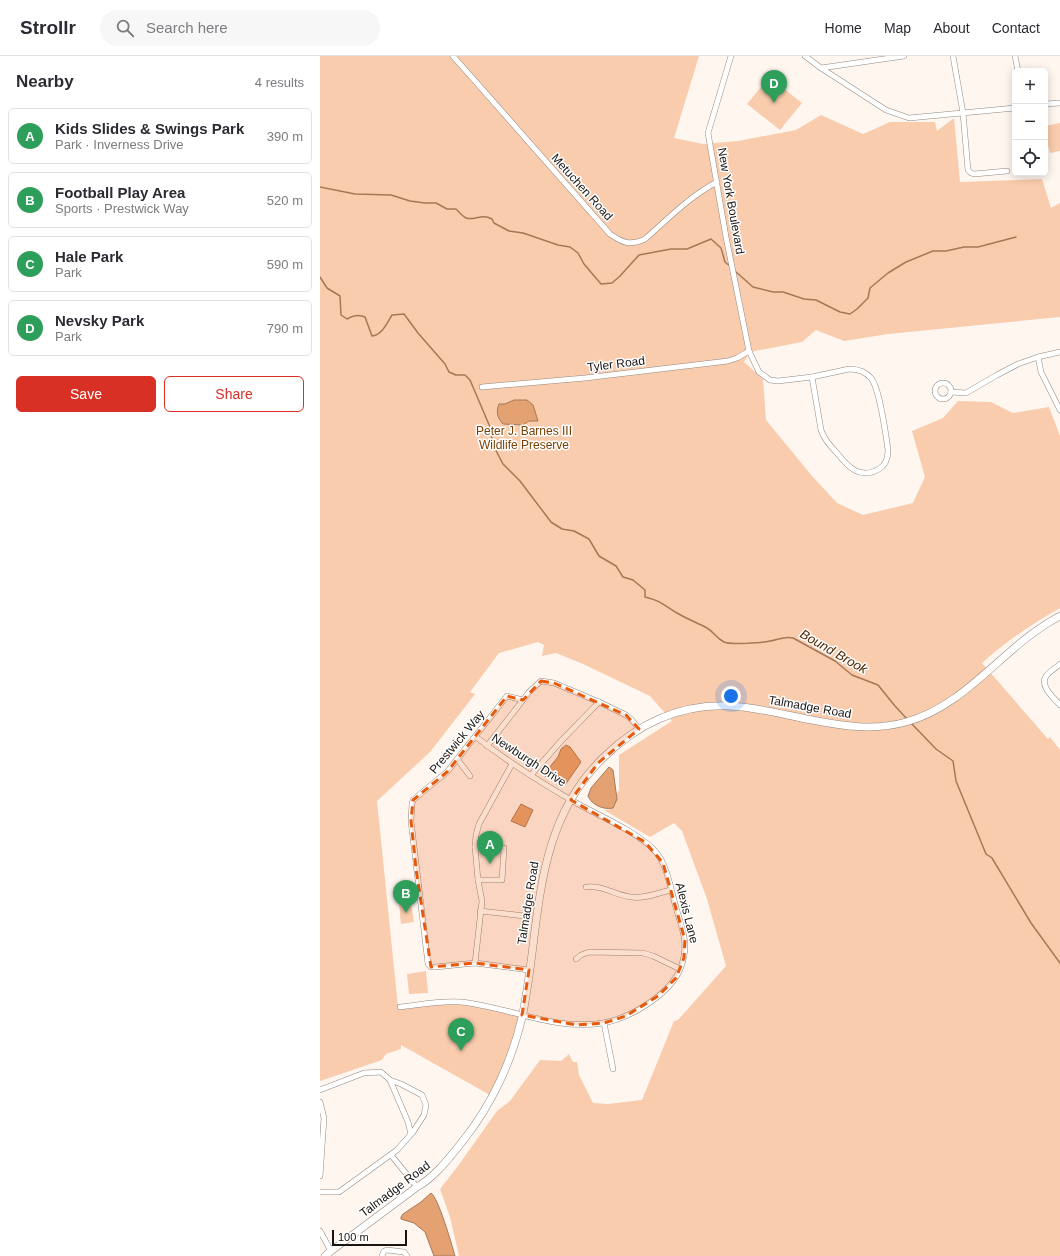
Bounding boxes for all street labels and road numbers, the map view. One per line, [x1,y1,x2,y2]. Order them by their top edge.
street label: New York Boulevard [715,147,747,255]
street label: Metuchen Road [548,151,616,223]
street label: Tyler Road [586,354,646,374]
street label: Talmadge Road [767,693,853,721]
street label: Prestwick Way [426,708,488,776]
street label: Newburgh Drive [489,731,569,789]
street label: Talmadge Road [515,860,541,946]
street label: Alexis Lane [673,881,701,945]
street label: Talmadge Road [357,1158,433,1220]

